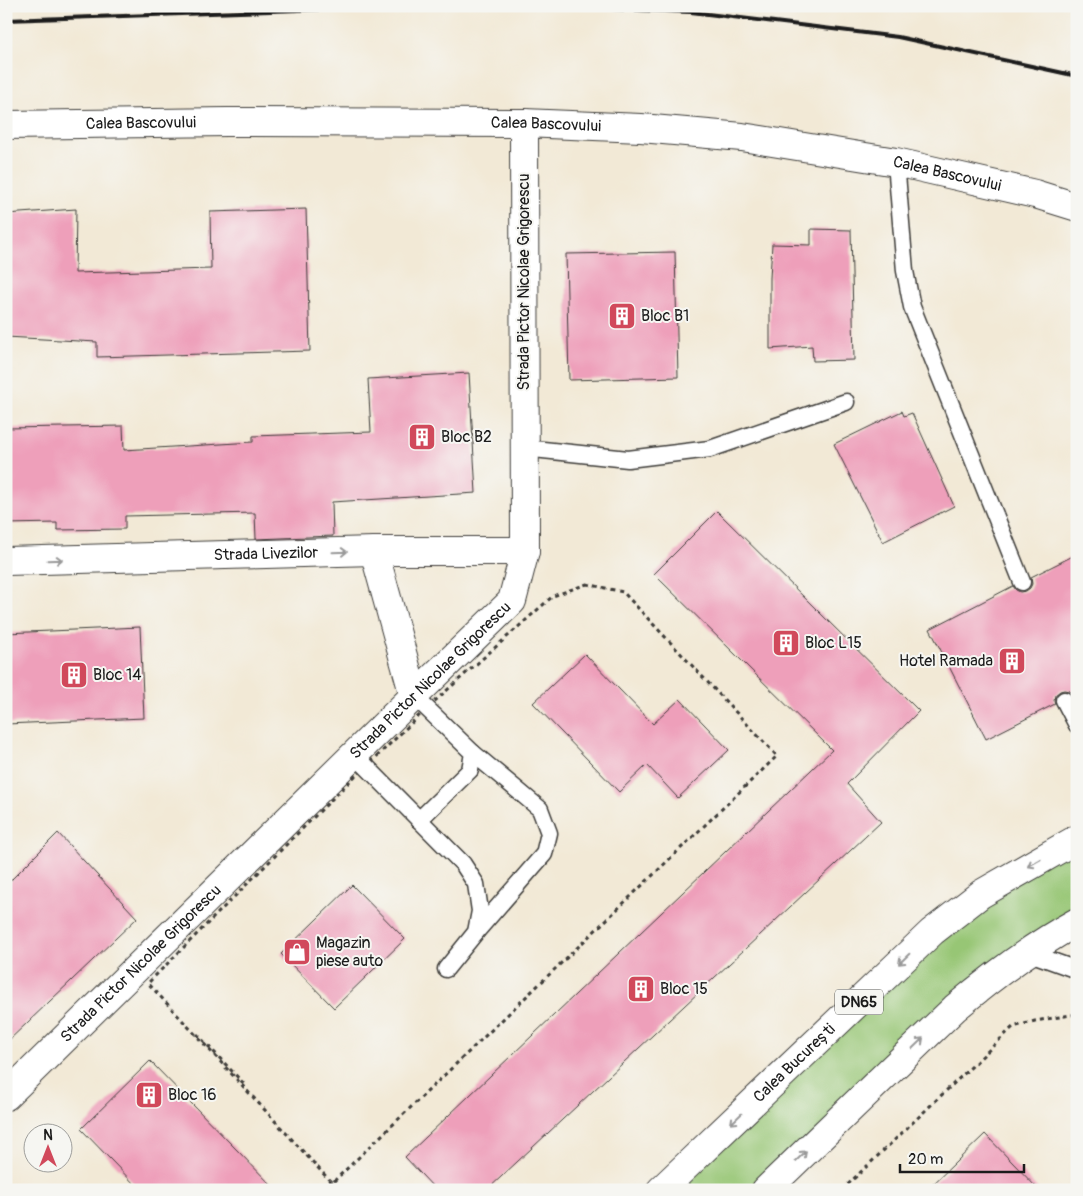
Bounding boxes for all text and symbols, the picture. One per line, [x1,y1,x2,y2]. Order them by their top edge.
street label: Calea Bascovului [86,112,196,134]
street label: Calea Bascovului [491,113,602,136]
street label: Calea Bascovului [891,152,1003,196]
street label: Strada Pictor Nicolae Grigorescu [514,173,534,391]
building icon: Bloc B1 [607,301,637,331]
place label: Bloc B1 [641,306,689,326]
building icon: Bloc B2 [407,422,437,452]
place label: Bloc B2 [441,427,492,447]
street label: Strada Livezilor [213,543,319,565]
one-way arrow [332,547,348,557]
one-way arrow [46,555,63,565]
street label: Strada Pictor Nicolae Grigorescu [346,597,515,763]
building icon: Bloc L15 [771,628,801,658]
place label: Bloc L15 [805,633,862,653]
building icon: Hotel Ramada [997,646,1027,676]
place label: Hotel Ramada [899,651,993,671]
building icon: Bloc 14 [59,660,89,690]
place label: Bloc 14 [93,665,142,685]
one-way arrow [1028,858,1042,868]
street label: Strada Pictor Nicolae Grigorescu [56,880,226,1047]
place label: Magazin piese auto [316,933,383,971]
shop icon: Magazin piese auto [282,937,312,967]
one-way arrow [898,953,910,965]
building icon: Bloc 15 [626,974,656,1004]
place label: Bloc 15 [660,979,708,999]
road number: DN65 [835,990,883,1014]
street label: Calea București [749,1019,839,1107]
one-way arrow [912,1037,924,1049]
building icon: Bloc 16 [134,1080,164,1110]
place label: Bloc 16 [168,1085,217,1105]
one-way arrow [729,1113,742,1125]
north arrow [22,1124,72,1174]
text: N [43,1127,53,1144]
scale bar [900,1141,1024,1173]
one-way arrow [795,1150,808,1162]
text: 20 m [908,1150,943,1169]

